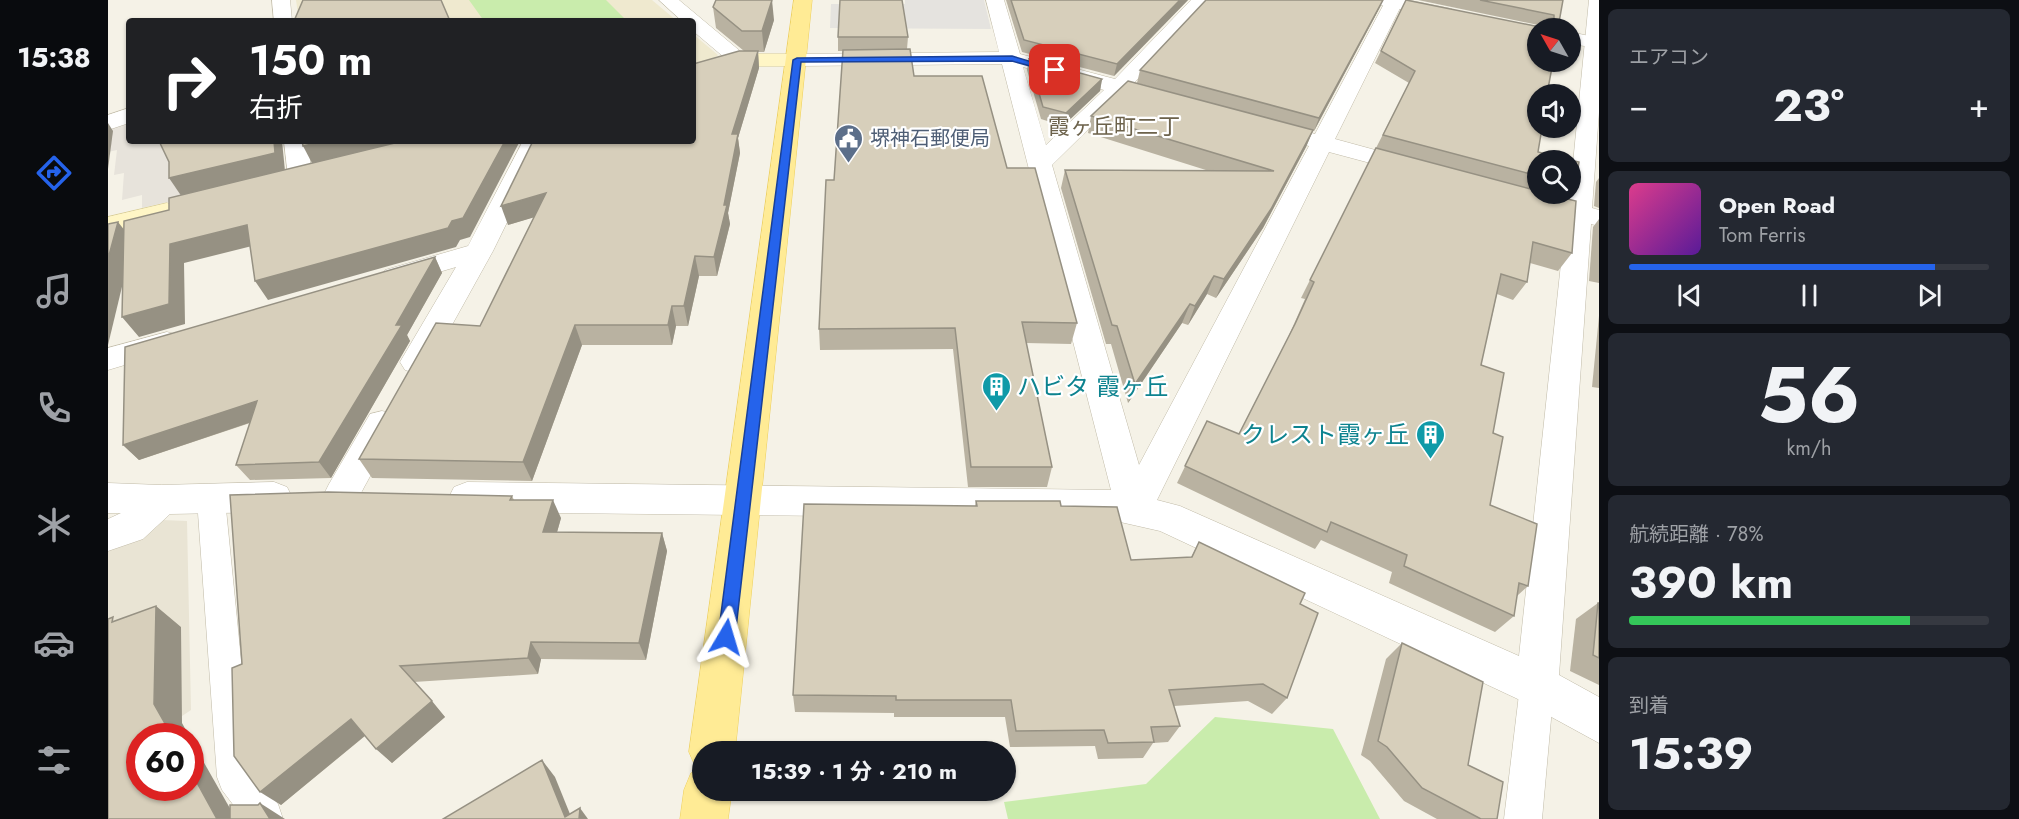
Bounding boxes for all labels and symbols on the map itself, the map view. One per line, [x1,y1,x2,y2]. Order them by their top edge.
north arrow [1527,18,1581,72]
pin [1029,44,1080,95]
district label: 霞ヶ丘町二丁 [1048,110,1180,142]
public building icon: 堺神石郵便局 [833,122,865,164]
place label: 堺神石郵便局 [870,124,990,153]
place label: ハビタ 霞ヶ丘 [1017,369,1168,404]
building icon: ハビタ 霞ヶ丘 [980,370,1012,412]
place label: クレスト霞ヶ丘 [1241,417,1409,452]
building icon: クレスト霞ヶ丘 [1414,418,1446,460]
position arrow [694,605,758,669]
speed limit sign: 60 [126,723,204,801]

